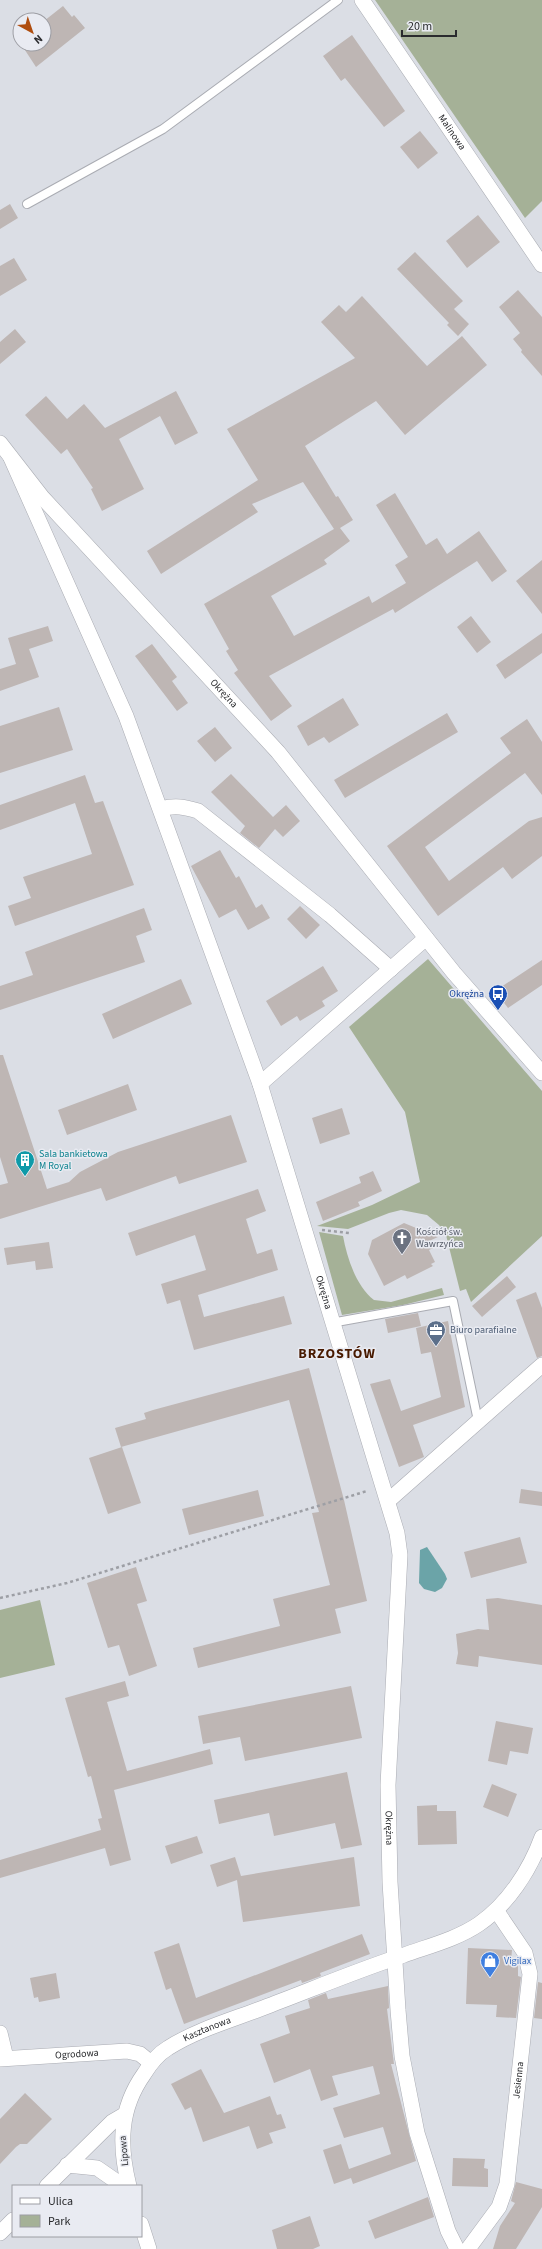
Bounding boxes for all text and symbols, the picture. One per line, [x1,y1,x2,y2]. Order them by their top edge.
north arrow [12,12,52,52]
scale bar [402,12,456,38]
text: 20 m [408,18,432,35]
text: N [30,31,46,47]
street label: Malinowa [435,112,469,153]
street label: Okrężna [207,676,241,711]
bus stop icon: Okrężna [487,983,509,1011]
place label: Okrężna [449,987,484,1001]
place label: Sala bankietowa M Royal [39,1147,108,1173]
building icon: Sala bankietowa M Royal [14,1149,36,1177]
place label: Kościół św. Wawrzyńca [416,1225,463,1251]
church icon: Kościół św. Wawrzyńca [391,1227,413,1255]
street label: Okrężna [312,1274,335,1311]
office icon: Biuro parafialne [425,1319,447,1347]
place label: Biuro parafialne [450,1323,517,1337]
district label: BRZOSTÓW [298,1344,376,1364]
street label: Okrężna [382,1810,396,1845]
shop icon: Vigilax [479,1950,501,1978]
place label: Vigilax [504,1954,532,1968]
street label: Kasztanowa [181,2013,233,2045]
street label: Ogrodowa [55,2046,99,2063]
street label: Jesienna [509,2061,527,2100]
street label: Lipowa [116,2135,132,2167]
legend [12,2185,142,2237]
text: Ulica [48,2193,73,2210]
text: Park [48,2213,70,2230]

